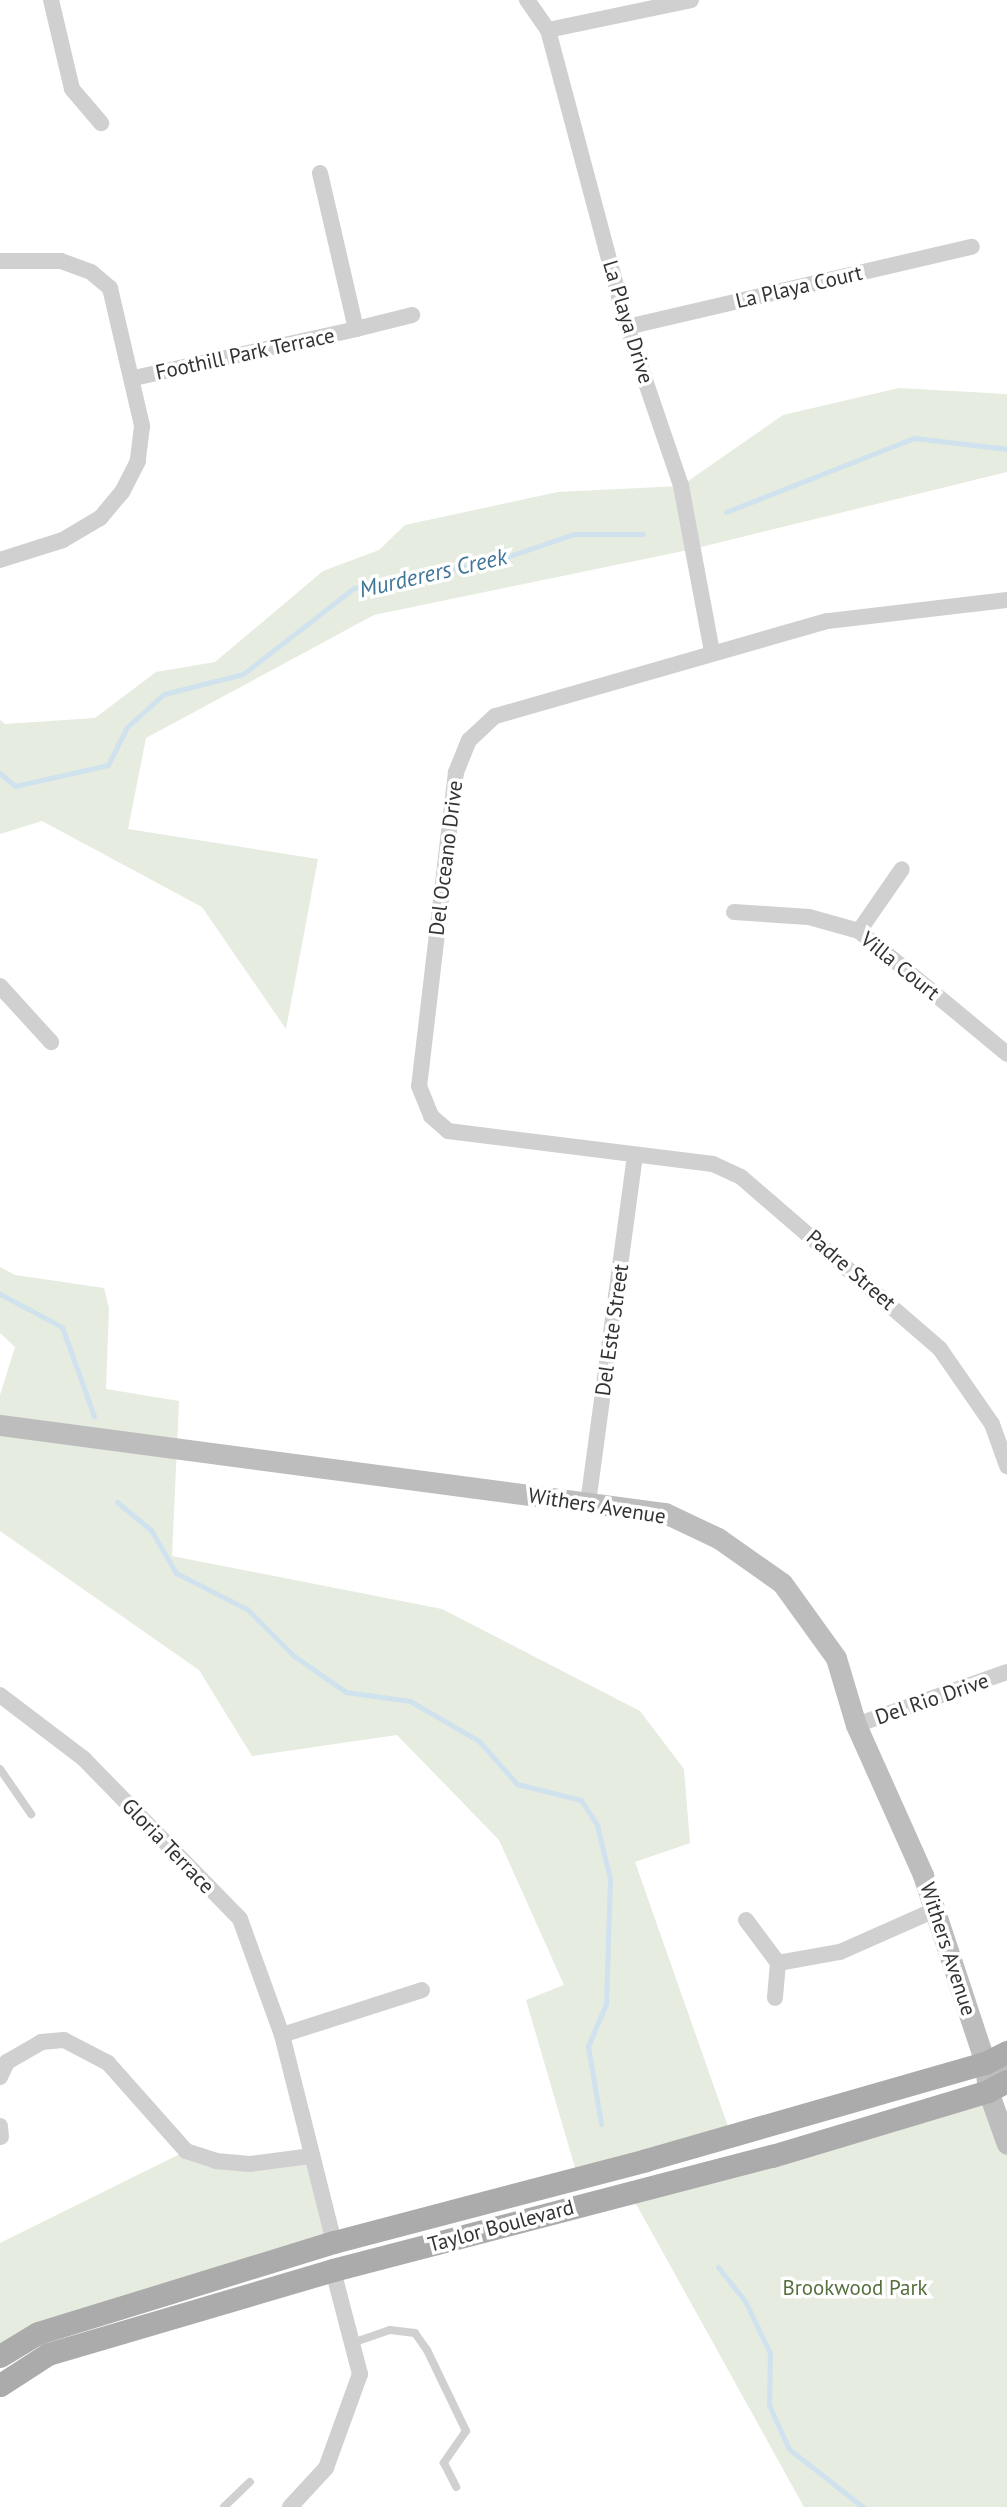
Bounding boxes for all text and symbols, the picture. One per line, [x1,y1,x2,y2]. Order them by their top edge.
street label: La Playa Drive [597,257,659,387]
street label: La Playa Court [733,260,865,314]
street label: Foothill Park Terrace [153,323,337,385]
water label: Murderers Creek [356,543,510,603]
street label: Del Oceano Drive [424,779,468,937]
street label: Villa Court [855,926,945,1006]
street label: Padre Street [801,1224,901,1316]
street label: Del Este Street [590,1262,634,1398]
street label: Withers Avenue [526,1483,668,1529]
street label: Del Rio Drive [872,1668,992,1730]
street label: Gloria Terrace [116,1793,220,1899]
street label: Withers Avenue [914,1879,982,2019]
street label: Taylor Boulevard [425,2194,577,2258]
park label: Brookwood Park [782,2275,928,2301]

